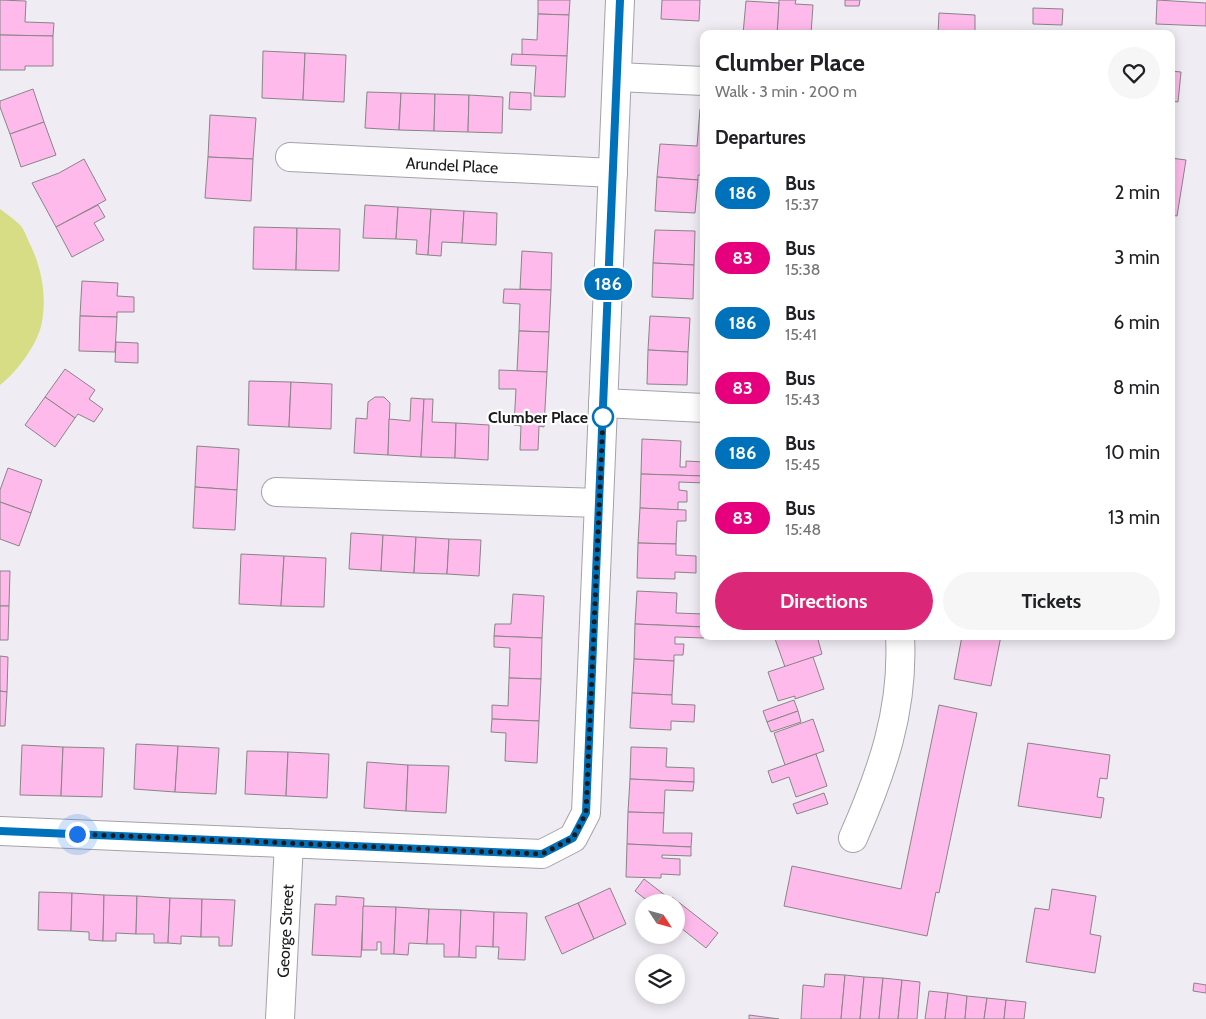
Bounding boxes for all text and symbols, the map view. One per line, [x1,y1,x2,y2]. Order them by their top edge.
button: heart [1108,47,1160,99]
text: Clumber Place [715,48,865,77]
text: Walk · 3 min · 200 m [715,82,857,101]
text: Departures [715,126,806,149]
street label: Arundel Place [405,154,499,177]
text: Bus [785,172,815,195]
text: 2 min [1114,181,1160,204]
text: 186 [729,182,756,204]
text: 15:37 [785,195,819,214]
text: Bus [785,237,815,260]
text: 3 min [1114,246,1160,269]
text: 83 [732,247,753,269]
text: 15:38 [785,260,821,279]
line badge: 186 [579,268,637,300]
text: 186 [594,273,622,295]
text: Bus [785,302,815,325]
text: 6 min [1114,311,1160,334]
text: 186 [729,312,756,334]
text: 15:41 [785,325,817,344]
text: Bus [785,367,815,390]
text: 8 min [1113,376,1160,399]
text: 83 [732,377,753,399]
text: 15:43 [785,390,820,409]
marker: Clumber Place [592,406,614,428]
place label: Clumber Place [488,408,588,427]
text: Bus [785,432,815,455]
text: 10 min [1105,441,1160,464]
text: 186 [729,442,756,464]
text: 15:45 [785,455,820,474]
text: Bus [785,497,815,520]
text: 13 min [1108,506,1160,529]
text: 83 [732,507,753,529]
text: 15:48 [785,520,821,539]
button: Directions [715,572,933,630]
button: Tickets [943,572,1160,630]
your location [65,822,90,847]
street label: George Street [274,883,297,978]
north arrow [635,894,685,944]
map controls [635,894,685,1004]
button: layers [635,954,685,1004]

